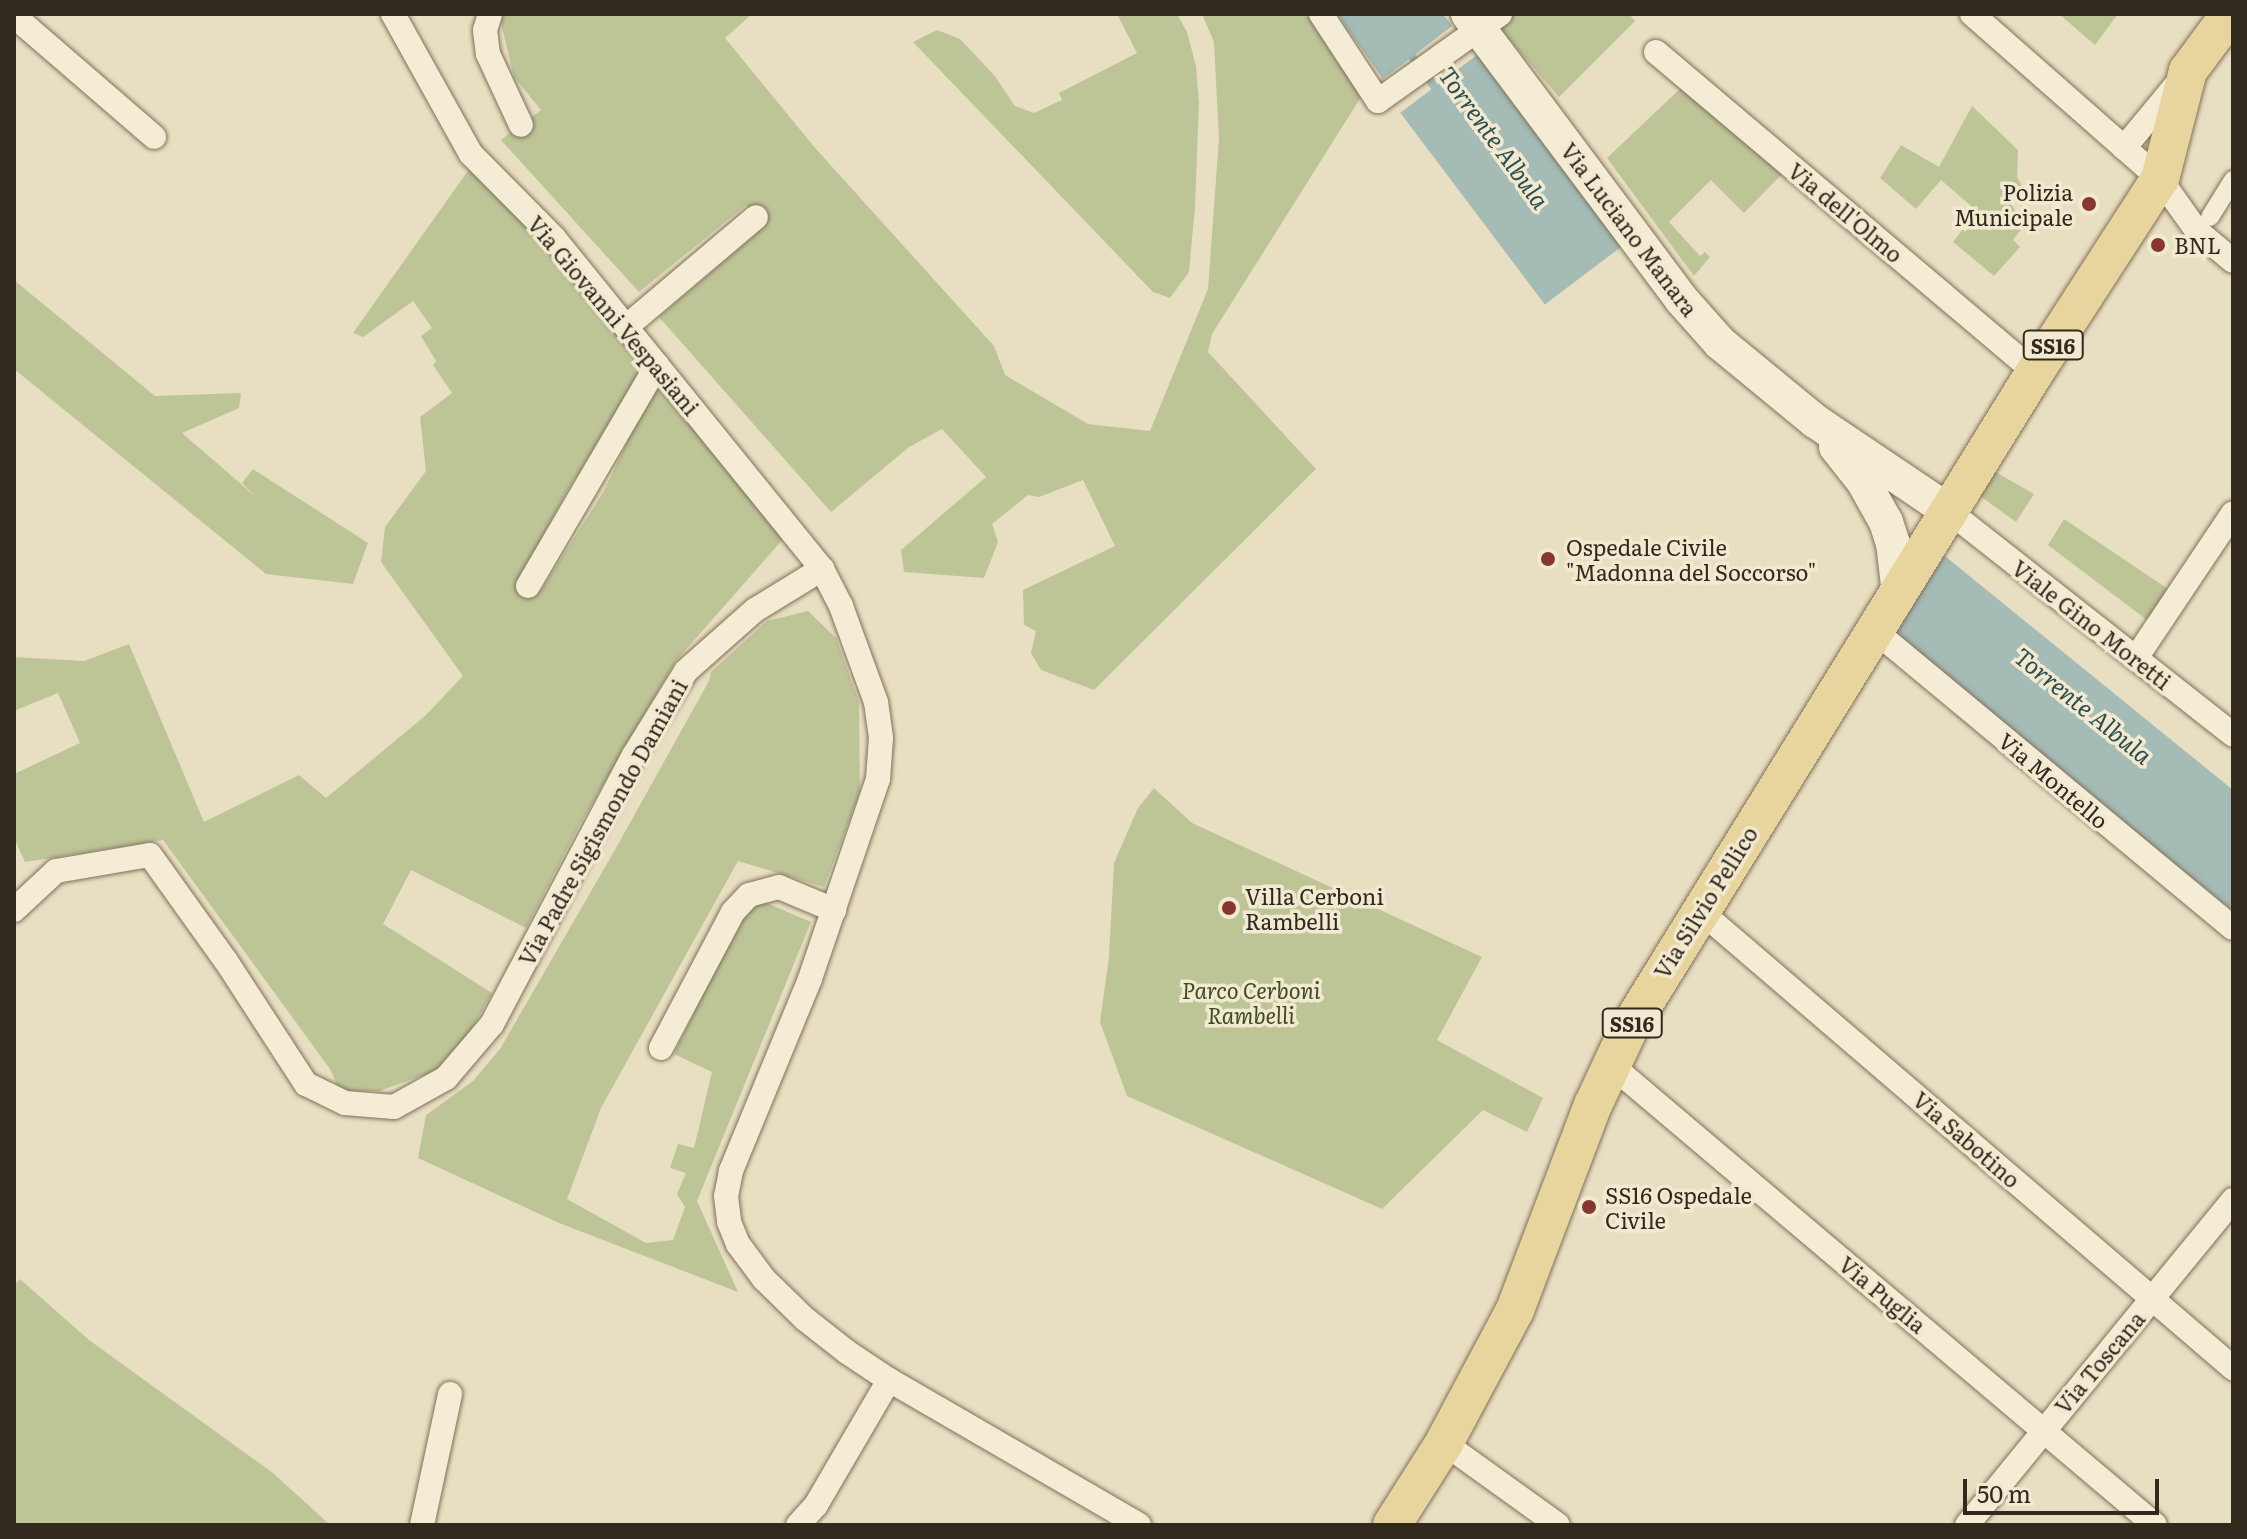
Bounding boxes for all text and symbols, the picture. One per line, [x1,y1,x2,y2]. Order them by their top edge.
water label: Torrente Albula [1434,61,1556,213]
street label: Via Luciano Manara [1556,137,1704,321]
street label: Via dell'Olmo [1783,157,1909,267]
place label: Polizia Municipale [1954,178,2073,230]
marker: Polizia Municipale [2080,195,2098,213]
street label: Via Giovanni Vespasiani [523,210,705,420]
place label: BNL [2174,232,2221,258]
marker: BNL [2149,236,2167,254]
road number: SS16 [2021,329,2085,361]
place label: Ospedale Civile "Madonna del Soccorso" [1566,533,1816,584]
marker: Ospedale Civile "Madonna del Soccorso" [1537,548,1559,570]
street label: Viale Gino Moretti [2007,554,2177,694]
water label: Torrente Albula [2010,641,2158,769]
street label: Via Padre Sigismondo Damiani [512,674,692,970]
street label: Via Montello [1994,727,2114,833]
street label: Via Silvio Pellico [1648,821,1762,983]
place label: Villa Cerboni Rambelli [1245,882,1384,934]
marker: Villa Cerboni Rambelli [1220,899,1238,917]
park label: Parco Cerboni Rambelli [1182,976,1320,1028]
road number: SS16 [1600,1007,1664,1039]
street label: Via Sabotino [1908,1085,2026,1193]
place label: SS16 Ospedale Civile [1605,1181,1752,1232]
marker: SS16 Ospedale Civile [1580,1198,1598,1216]
street label: Via Puglia [1834,1250,1932,1338]
street label: Via Toscana [2048,1305,2150,1419]
scale bar [1967,1463,2163,1513]
text: 50 m [1977,1475,2031,1510]

